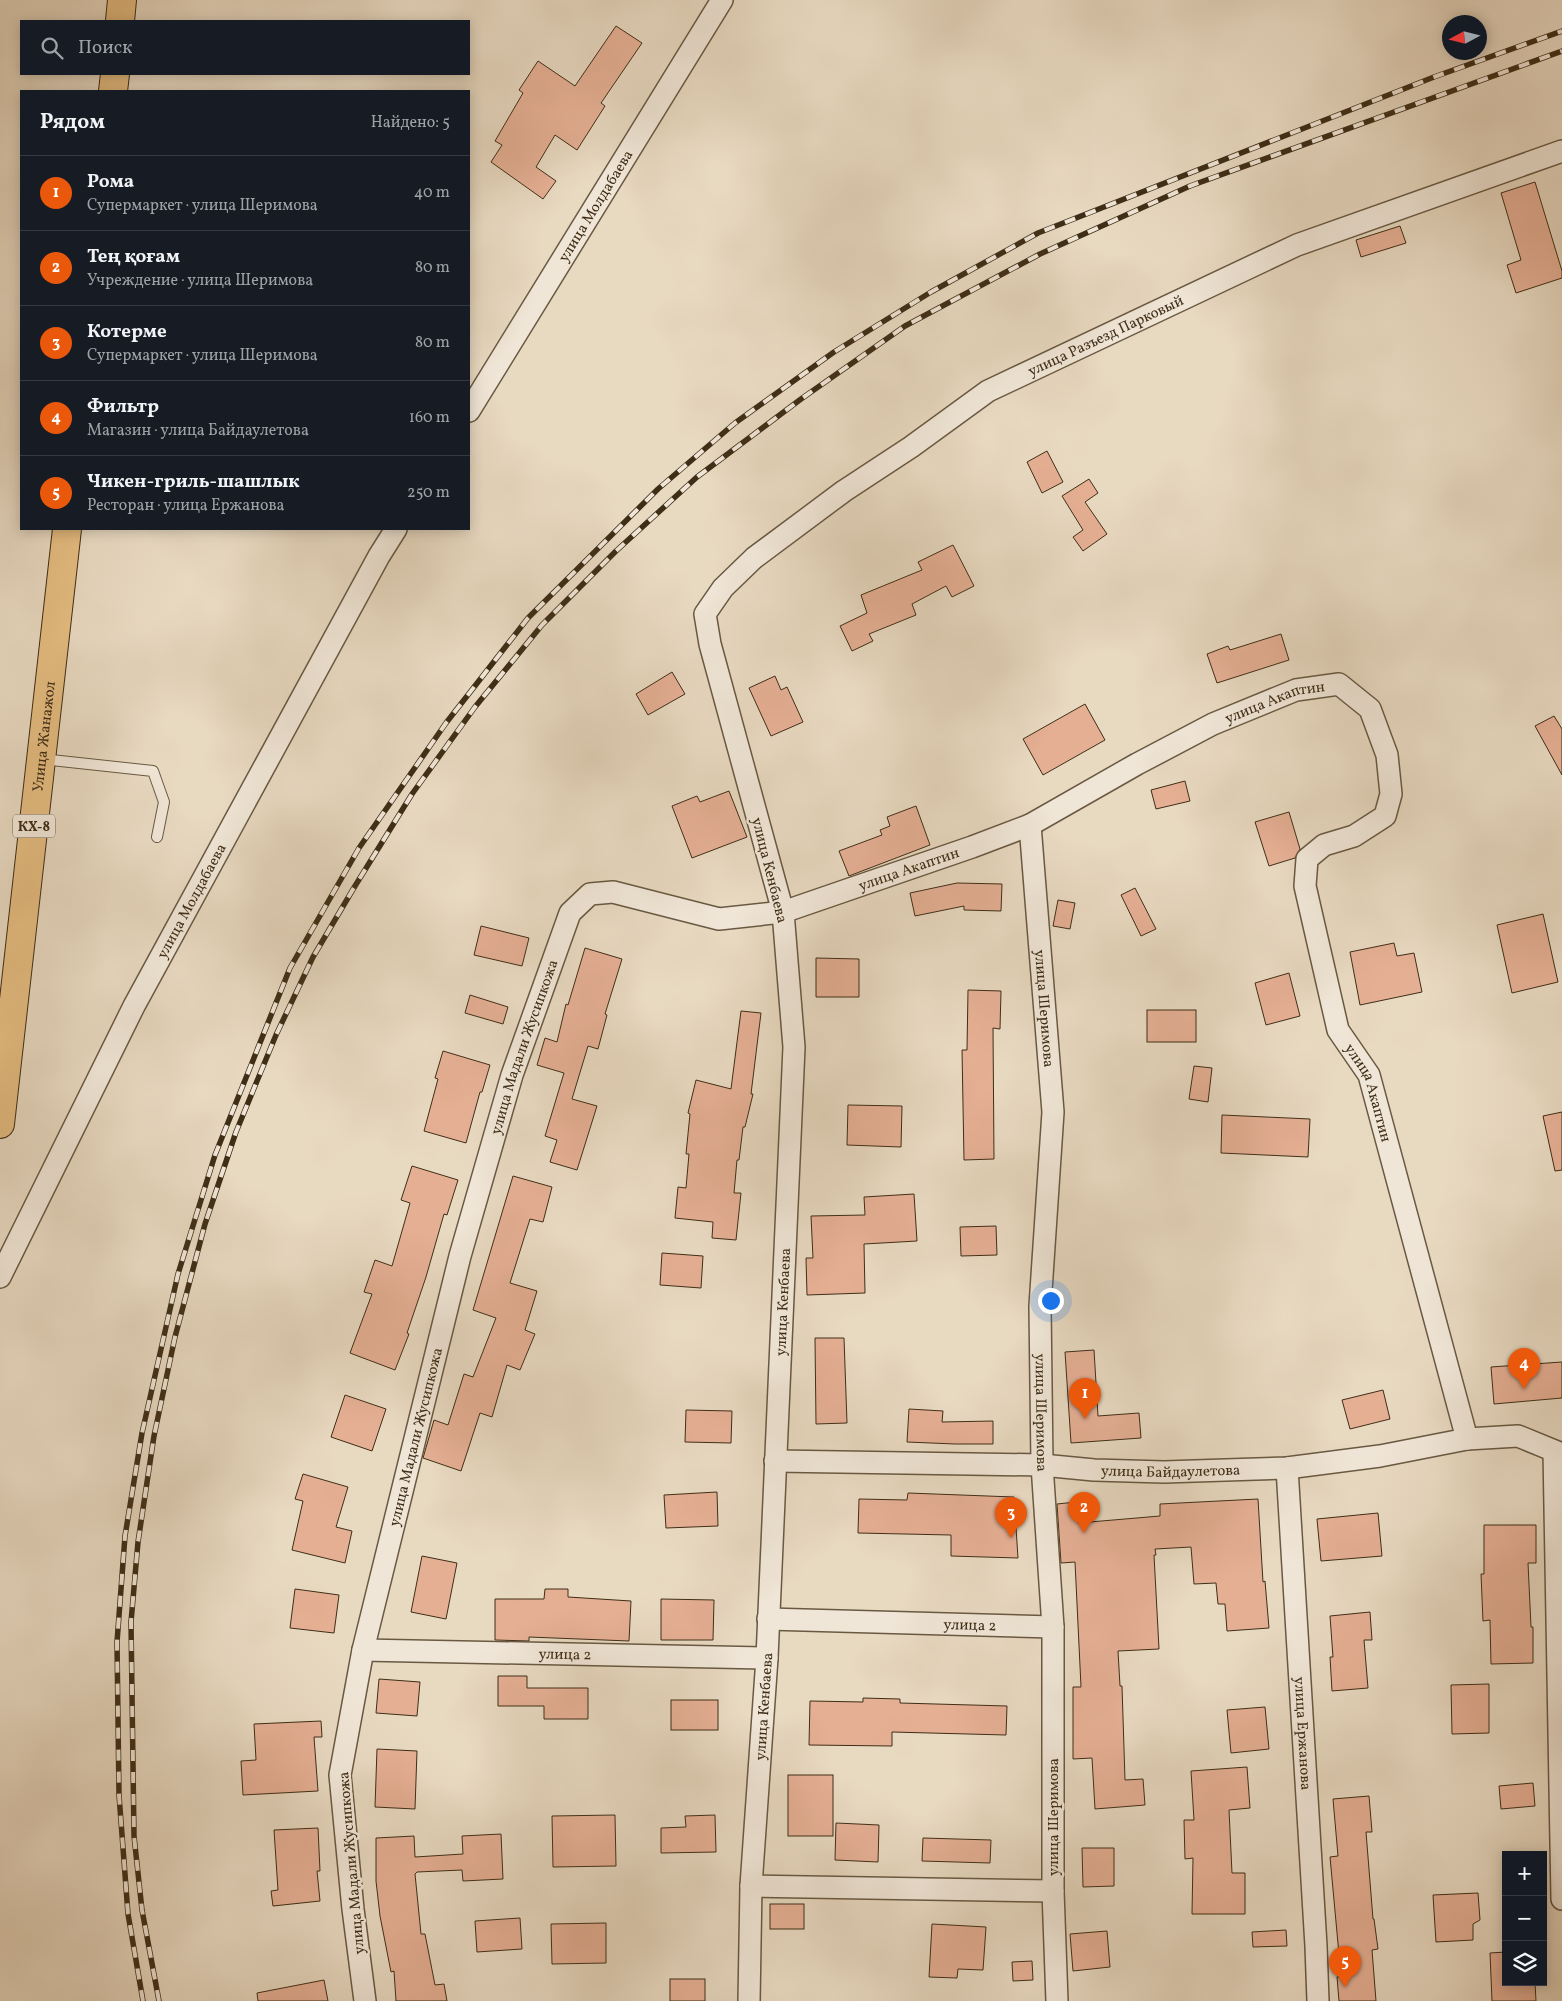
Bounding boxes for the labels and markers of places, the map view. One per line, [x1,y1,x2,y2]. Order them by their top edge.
pin: 4 [1508,1348,1540,1389]
pin: 1 [1069,1378,1101,1419]
pin: 2 [1068,1492,1100,1533]
pin: 3 [995,1497,1027,1538]
pin: 5 [1329,1946,1361,1987]

